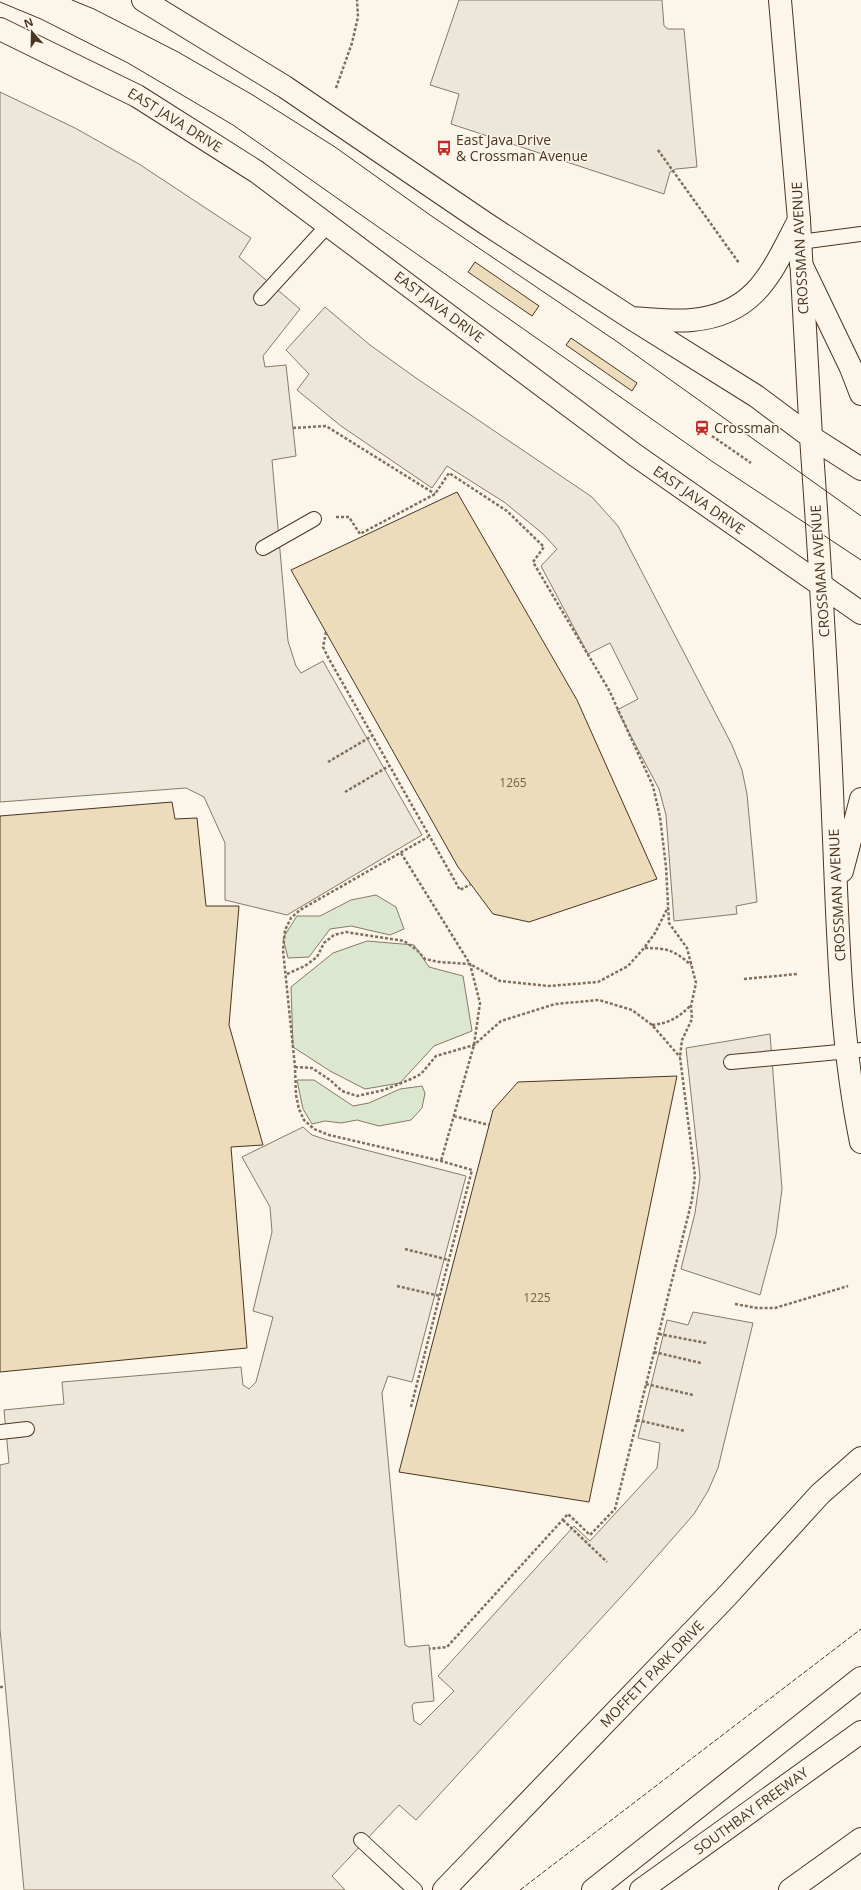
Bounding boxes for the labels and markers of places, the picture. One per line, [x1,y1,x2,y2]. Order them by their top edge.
place label: East Java Drive & Crossman Avenue [456,130,588,165]
bus stop icon: East Java Drive & Crossman Avenue [435,139,453,157]
place label: Crossman [714,418,780,437]
station icon: Crossman [693,419,711,437]

